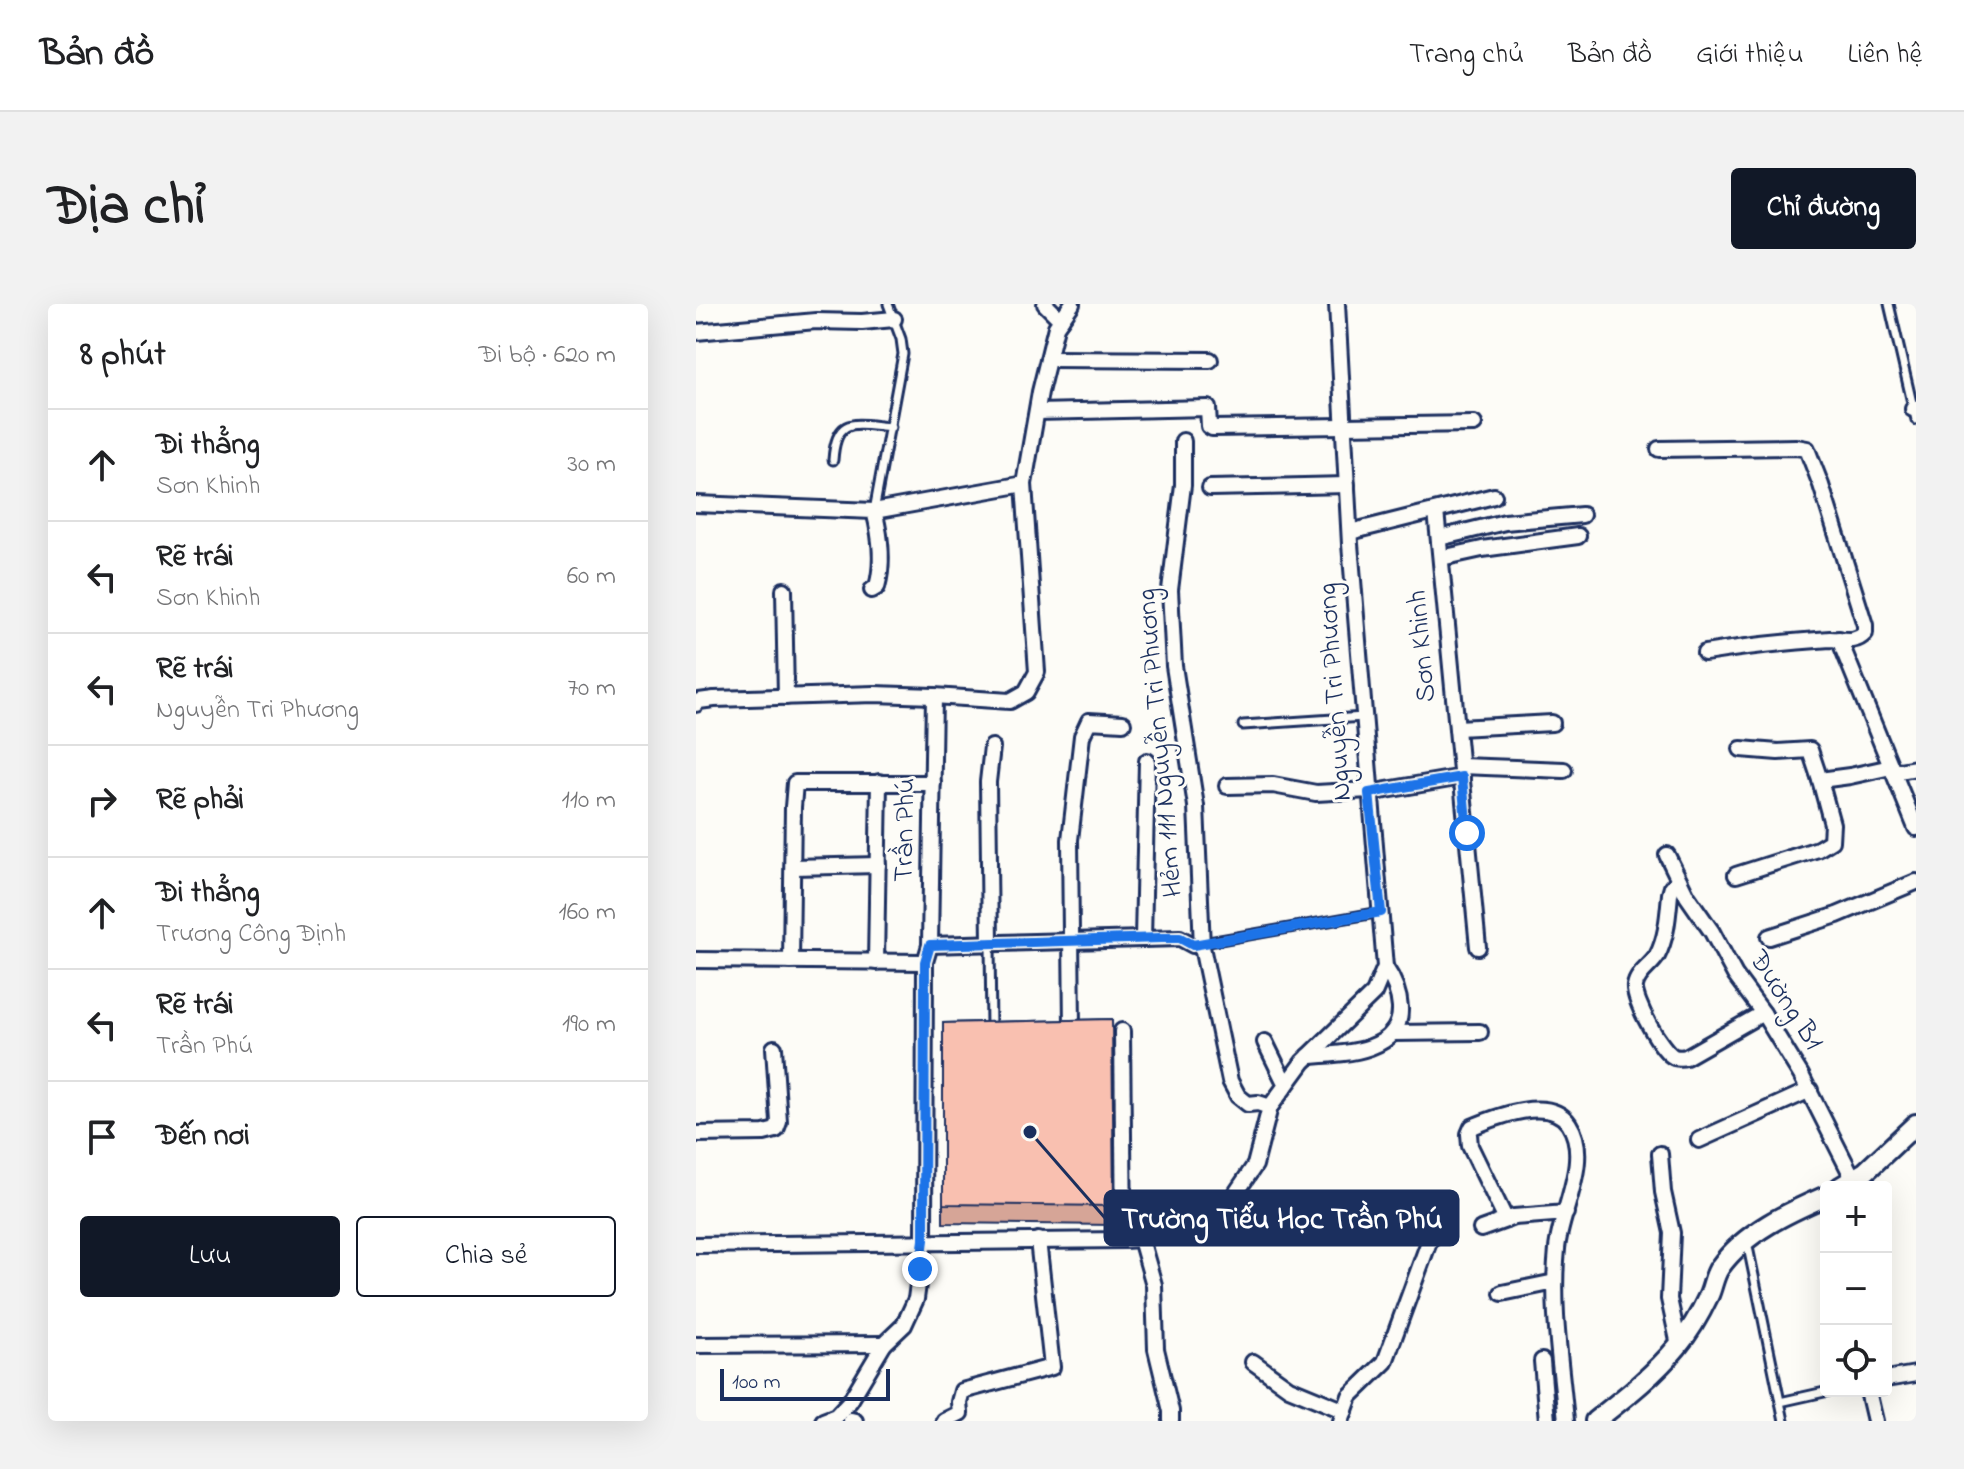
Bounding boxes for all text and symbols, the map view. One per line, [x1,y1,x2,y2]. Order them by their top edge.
text: Bản đồ [40,27,154,83]
text: Trang chủ [1409,35,1524,76]
text: Bản đồ [1568,35,1652,76]
text: Giới thiệu [1696,35,1803,76]
text: Liên hệ [1847,35,1924,76]
text: Địa chỉ [48,168,205,249]
button: Chỉ đường [1731,168,1916,249]
text: 8 phút [80,331,166,381]
text: Đi bộ · 620 m [479,337,616,375]
text: Đi thẳng [156,424,260,468]
icon: ahead [80,443,124,487]
text: 30 m [567,446,616,484]
text: Sơn Khinh [156,468,260,506]
text: Rẽ trái [156,536,234,580]
icon: left [80,555,124,599]
text: 60 m [567,558,616,596]
text: Sơn Khinh [156,580,260,618]
street label: Nguyễn Tri Phương [1308,581,1364,803]
street label: Hẻm 111 Nguyễn Tri Phương [1127,587,1195,899]
street label: Sơn Khinh [1398,588,1448,704]
text: Rẽ trái [156,648,234,692]
icon: left [80,667,124,711]
text: 70 m [567,670,616,708]
text: Nguyễn Tri Phương [156,692,359,730]
street label: Trần Phú [885,777,927,883]
icon: right [80,779,124,823]
text: Rẽ phải [156,779,244,823]
text: 110 m [562,782,616,820]
route start [1449,815,1485,851]
text: Đi thẳng [156,872,260,916]
icon: ahead [80,891,124,935]
text: 160 m [558,894,616,932]
text: Trương Công Định [156,916,346,954]
street label: Đường B1 [1737,942,1833,1059]
text: Rẽ trái [156,984,234,1028]
icon: left [80,1003,124,1047]
text: 190 m [562,1006,616,1044]
text: Trần Phú [156,1028,253,1066]
icon: arrive [80,1115,124,1159]
text: Đến nơi [156,1115,250,1159]
map controls [1820,1181,1892,1397]
button: + [1820,1181,1892,1253]
callout: Trường Tiểu Học Trần Phú [1105,1191,1458,1245]
text: Trường Tiểu Học Trần Phú [1121,1199,1443,1244]
button: Lưu [80,1216,340,1297]
button: Chia sẻ [356,1216,616,1297]
route end [902,1251,938,1287]
button: − [1820,1253,1892,1325]
button: locate [1820,1325,1892,1397]
scale bar [720,1365,890,1401]
text: 100 m [732,1367,781,1399]

